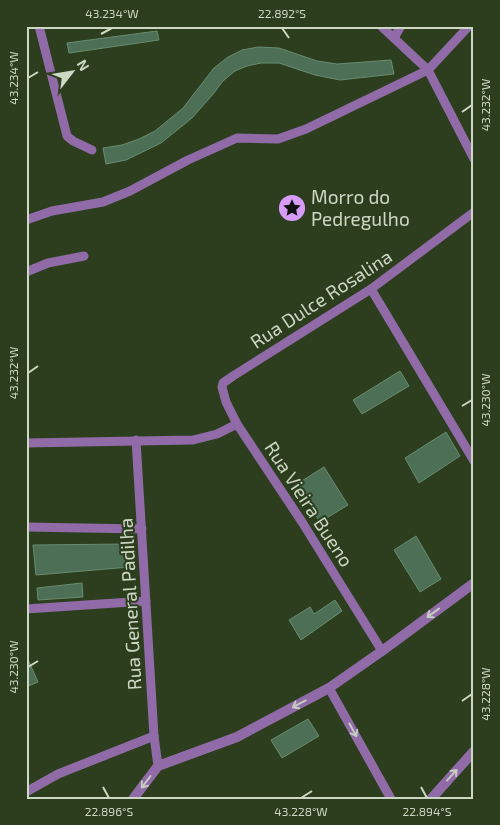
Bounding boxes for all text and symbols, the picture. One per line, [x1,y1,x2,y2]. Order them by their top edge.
text: 43.234°W [85,6,139,20]
text: 22.892°S [258,6,306,20]
north arrow [48,48,98,98]
text: 43.234°W [6,51,20,105]
text: N [74,56,93,74]
text: 43.232°W [478,79,492,131]
place label: Morro do Pedregulho [311,185,410,230]
place icon: Morro do Pedregulho [277,193,307,223]
street label: Rua Dulce Rosalina [246,244,396,353]
text: 43.232°W [6,347,20,399]
text: 43.230°W [478,373,492,427]
street label: Rua Vieira Bueno [260,437,359,571]
street label: Rua General Padilha [114,517,145,691]
one-way arrow [426,608,440,618]
text: 43.230°W [6,640,20,694]
text: 43.228°W [478,667,492,721]
one-way arrow [291,699,306,709]
one-way arrow [349,722,358,737]
one-way arrow [446,768,458,781]
one-way arrow [140,775,151,788]
text: 22.896°S [85,804,133,818]
text: 43.228°W [274,804,328,818]
text: 22.894°S [403,804,452,818]

